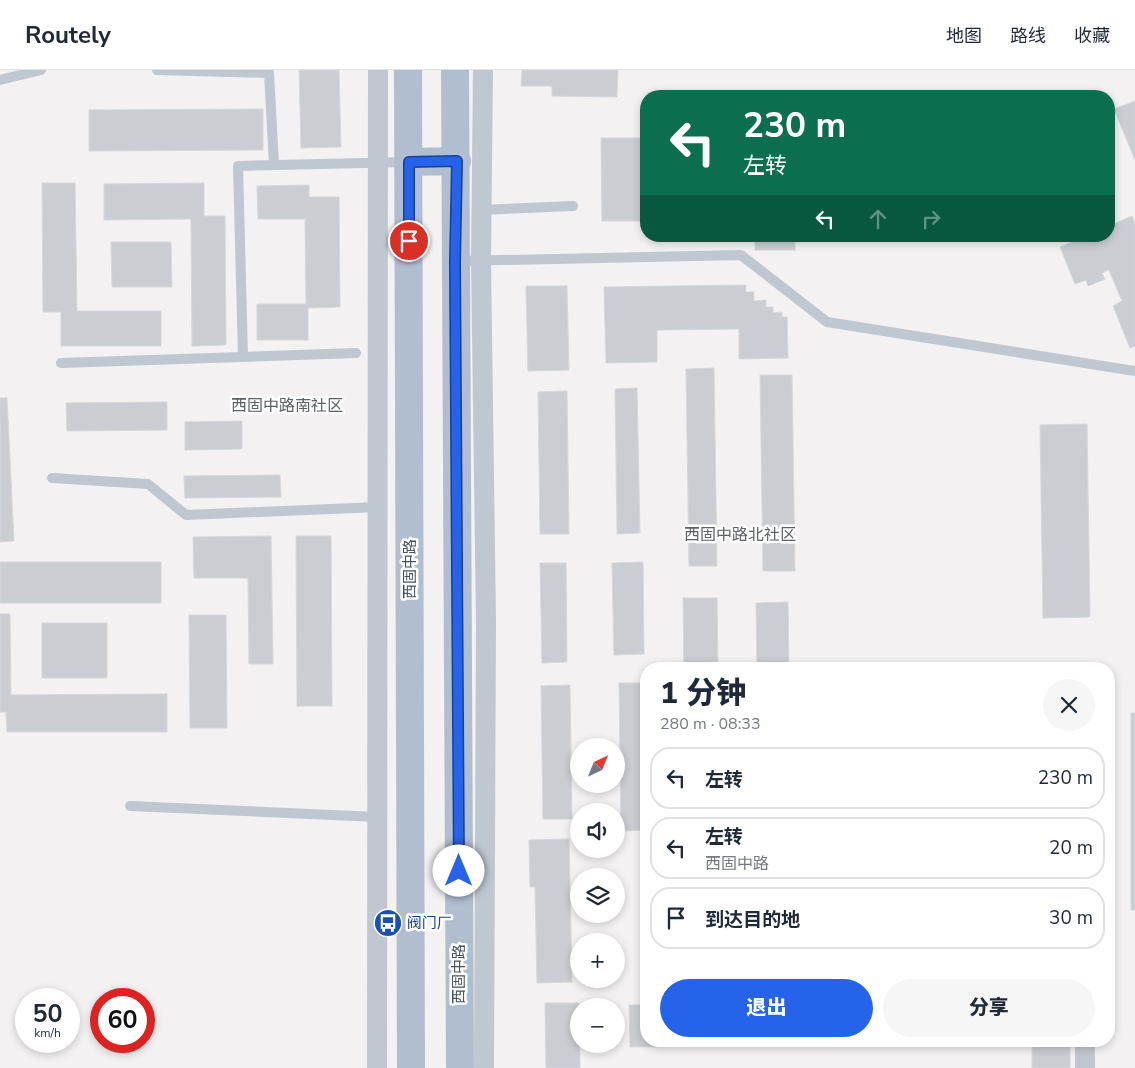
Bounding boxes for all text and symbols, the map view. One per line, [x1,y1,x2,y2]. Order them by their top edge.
text: Routely [25,19,111,51]
text: 地图 [946,24,982,48]
text: 路线 [1010,24,1046,48]
text: 收藏 [1074,24,1110,48]
text: 230 m [743,102,846,149]
icon: left [660,110,725,175]
text: 左转 [743,151,787,181]
icon: left [811,205,839,233]
icon: ahead [864,205,892,233]
icon: right [917,205,945,233]
pin [388,220,430,262]
icon: arrive [395,227,423,255]
district label: 西固中路南社区 [231,395,343,417]
district label: 西固中路北社区 [684,524,796,546]
street label: 西固中路 [400,539,420,599]
text: 1 分钟 [660,673,746,714]
button: close [1043,679,1095,731]
text: 280 m · 08:33 [660,713,761,735]
north arrow [570,738,625,792]
map controls [570,738,625,1053]
icon: left [662,764,690,792]
text: 230 m [1038,765,1093,791]
text: 左转 [705,767,743,793]
button: sound [570,803,625,858]
text: 左转 [705,824,743,850]
icon: left [662,834,690,862]
text: 20 m [1049,835,1093,861]
position arrow [432,844,484,896]
text: 西固中路 [705,853,769,875]
button: layers [570,868,625,923]
icon: arrive [662,904,690,932]
text: 30 m [1049,905,1093,931]
text: 到达目的地 [705,907,800,933]
bus stop icon: 阀门厂 [373,908,403,938]
place label: 阀门厂 [407,913,452,933]
button: + [570,933,625,988]
street label: 西固中路 [449,944,469,1004]
button: 退出 [660,979,873,1037]
button: 分享 [883,979,1095,1037]
speed limit sign: 60 [90,988,155,1053]
text: 50 [32,997,63,1031]
button: − [570,998,625,1053]
text: km/h [34,1025,61,1041]

